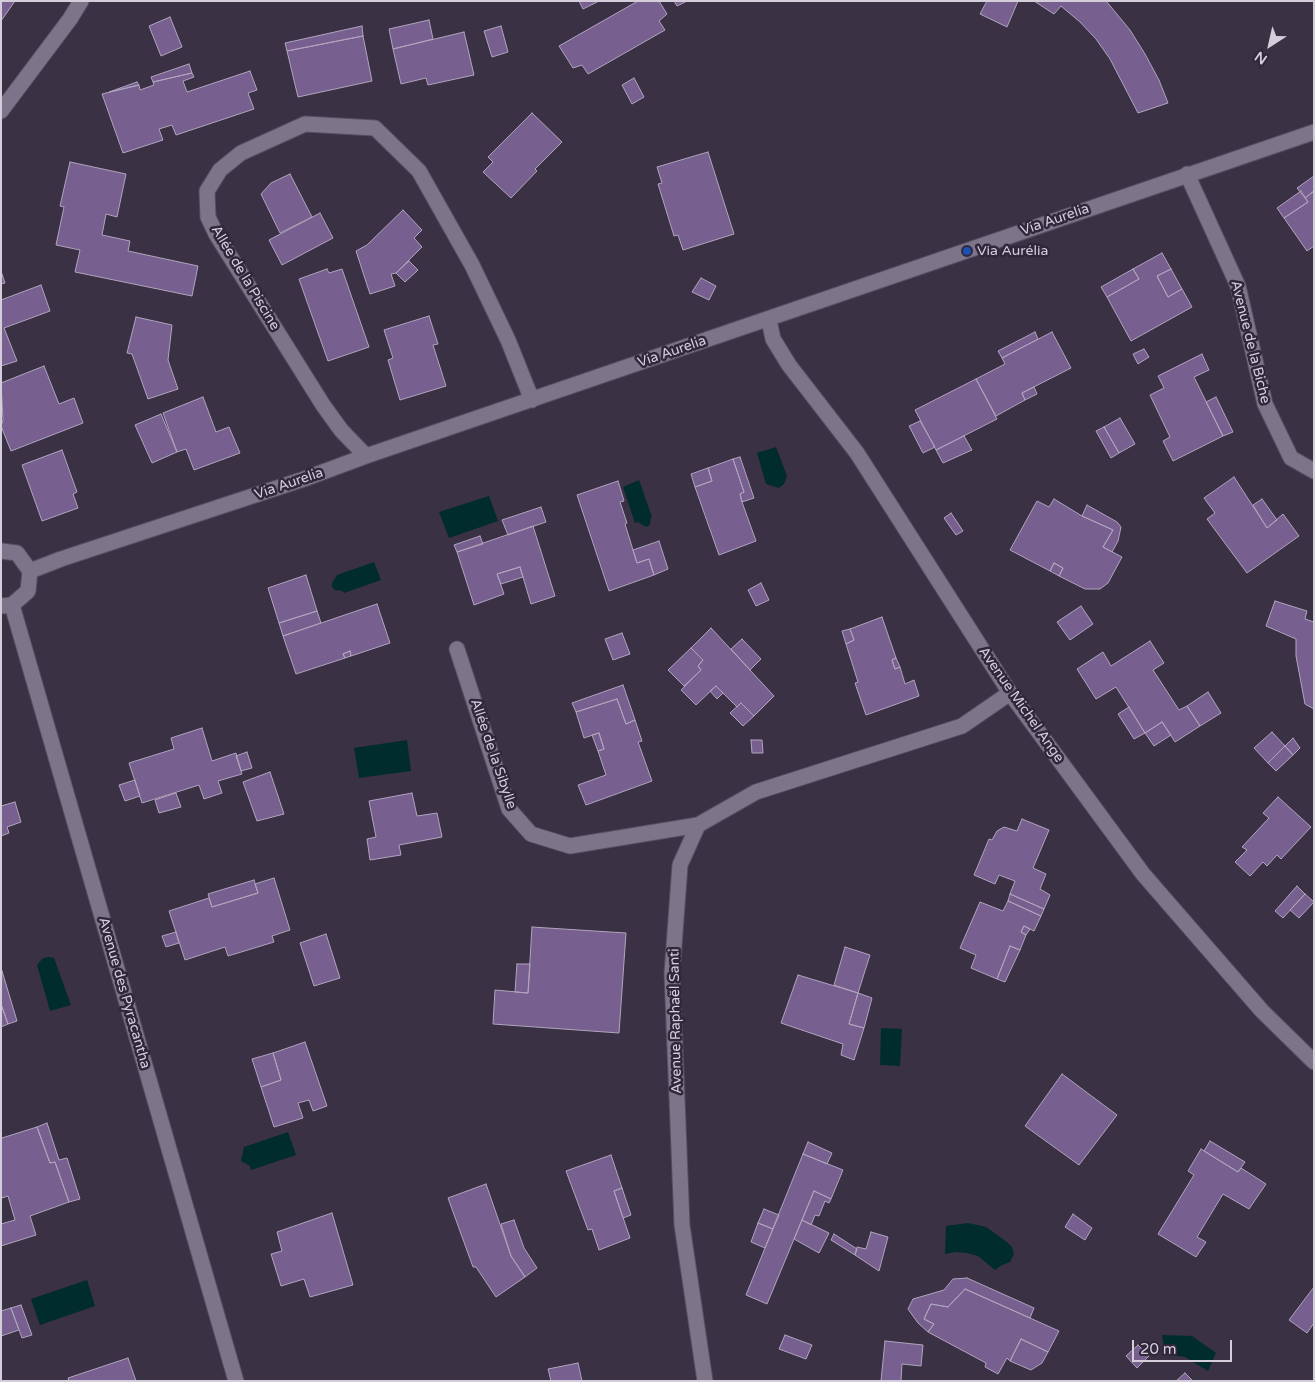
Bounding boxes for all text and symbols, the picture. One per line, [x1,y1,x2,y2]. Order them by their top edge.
north arrow [1245,20,1295,70]
text: N [1252,48,1271,68]
street label: Via Aurelia [1019,200,1091,240]
street label: Allée de la Piscine [207,223,283,333]
place label: Via Aurélia [977,243,1048,259]
marker: Via Aurélia [961,245,973,257]
street label: Avenue de la Biche [1227,279,1273,405]
street label: Via Aurelia [636,332,708,372]
street label: Via Aurelia [253,464,325,504]
street label: Avenue Michel Ange [975,644,1067,766]
street label: Allée de la Sibylle [466,697,520,811]
street label: Avenue des Pyracantha [94,915,154,1071]
street label: Avenue Raphaël Santi [666,948,686,1094]
scale bar [1135,1330,1235,1362]
text: 20 m [1140,1340,1177,1358]

